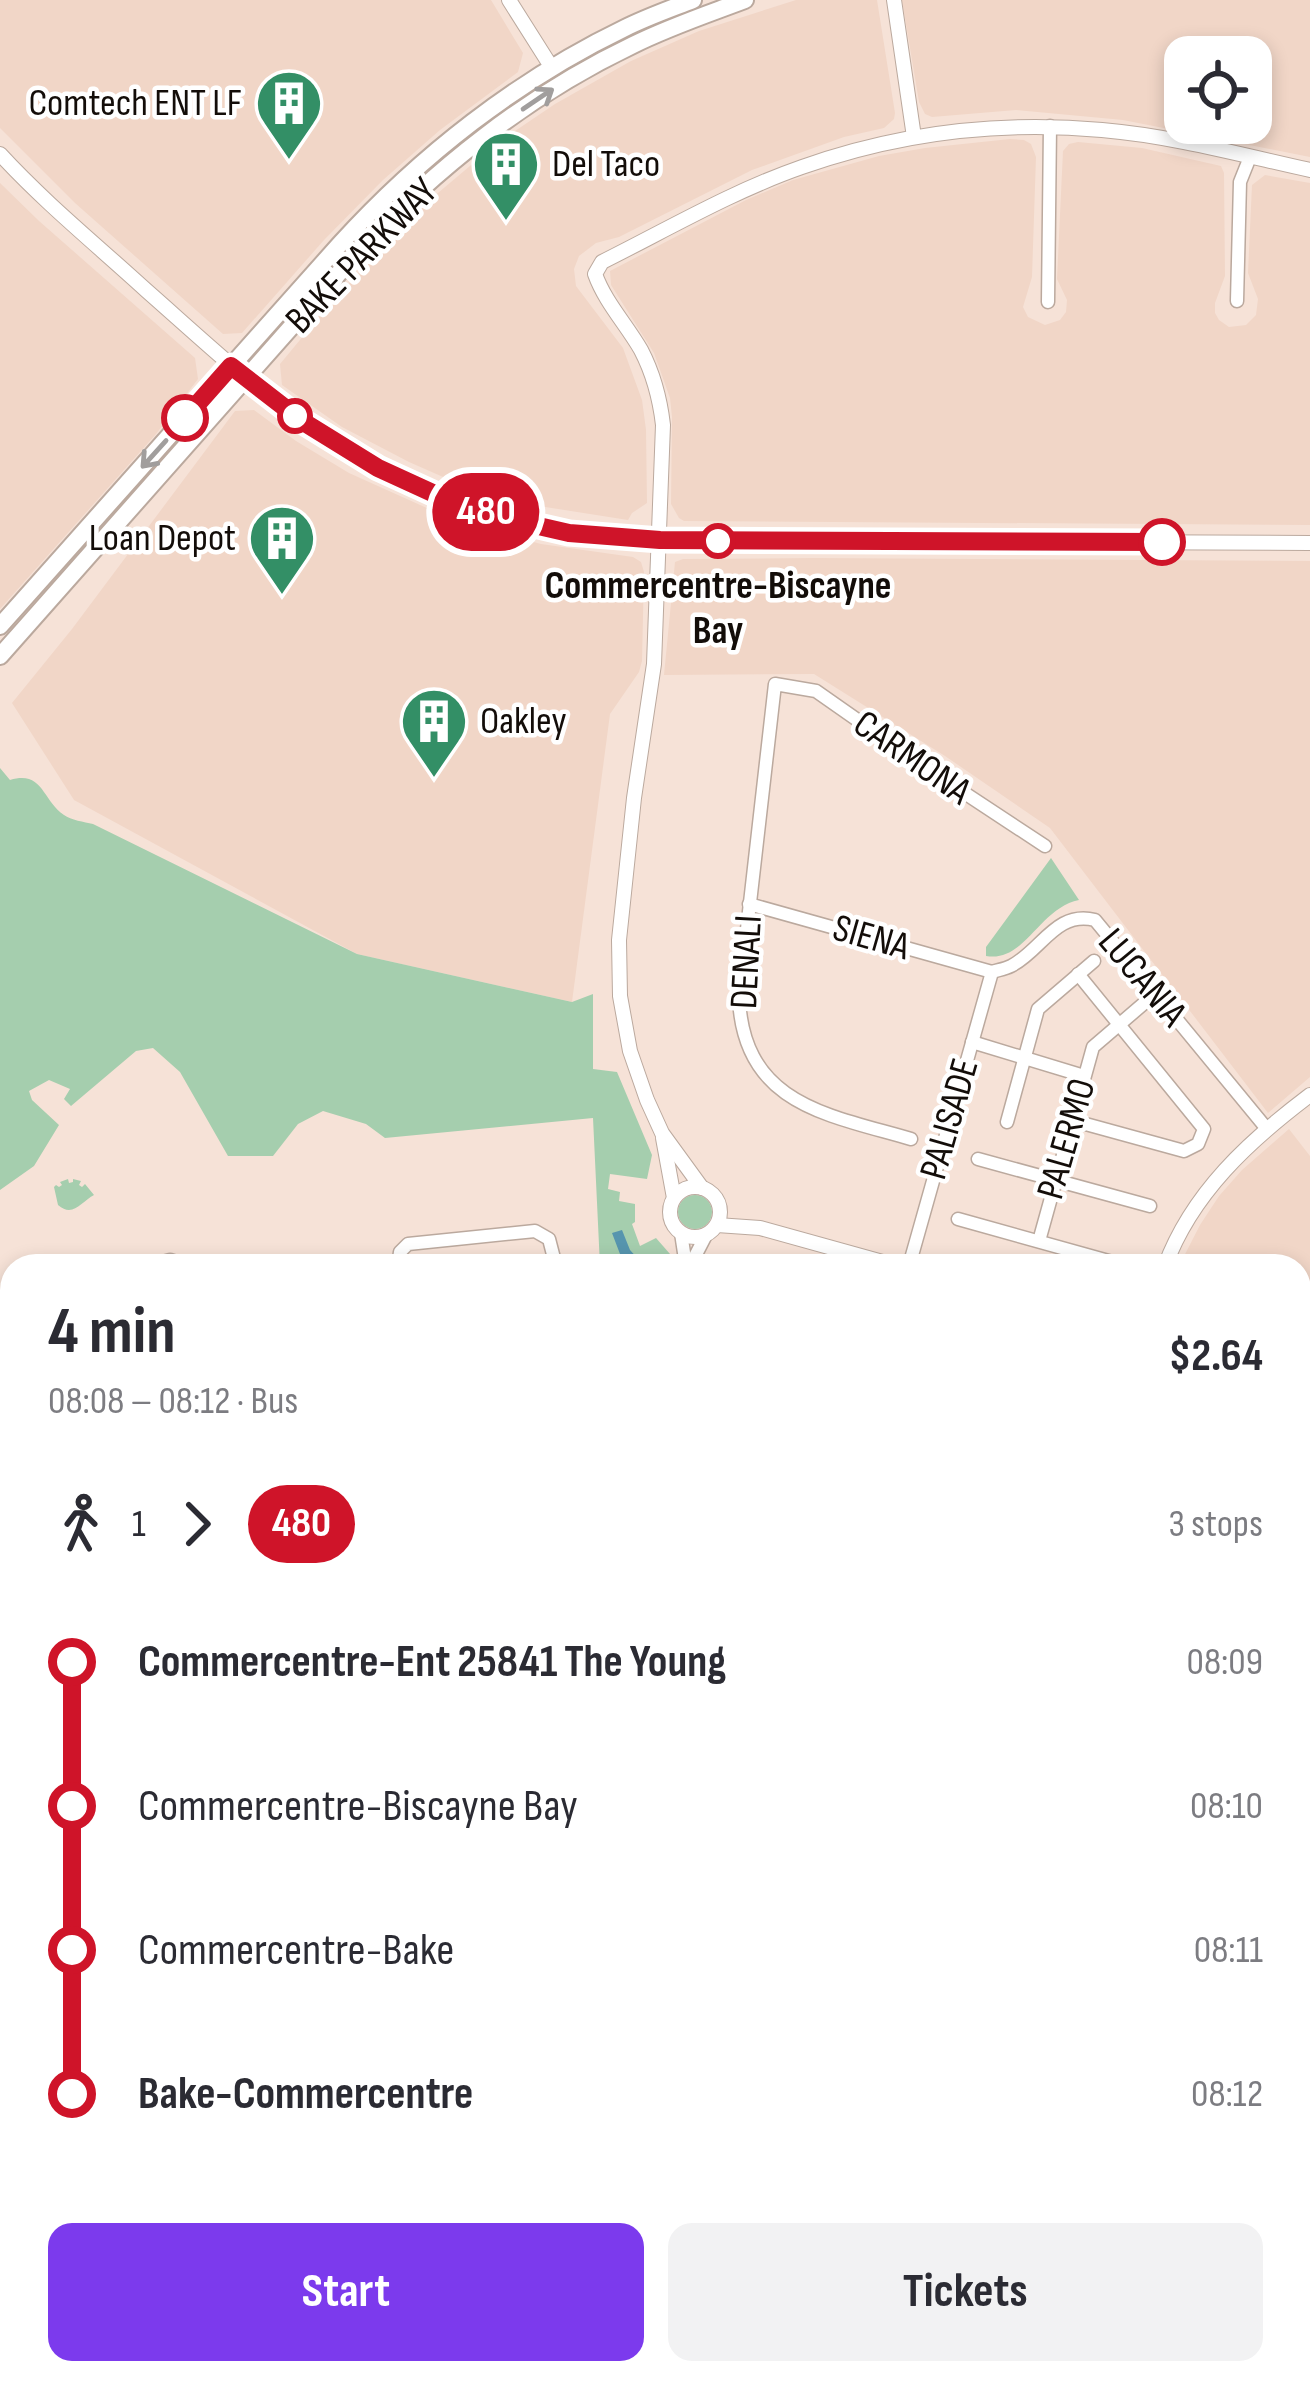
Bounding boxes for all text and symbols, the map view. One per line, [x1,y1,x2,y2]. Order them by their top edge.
map controls [1164,36,1272,144]
button: locate [1164,36,1272,144]
building icon: Comtech ENT LF [254,68,324,162]
place label: Comtech ENT LF [28,80,242,127]
one-way arrow [521,87,555,112]
building icon: Del Taco [471,129,541,223]
place label: Del Taco [552,141,660,188]
street label: BAKE PARKWAY [276,168,448,344]
unlabelled marker [163,396,207,440]
unlabelled marker [279,400,311,432]
one-way arrow [140,438,168,468]
line badge: 480 [417,473,555,551]
text: 480 [456,486,516,537]
building icon: Loan Depot [247,503,317,597]
place label: Loan Depot [89,515,236,562]
unlabelled marker [1140,520,1184,564]
marker: Commercentre-Biscayne Bay [702,525,734,557]
place label: Commercentre-Biscayne Bay [545,563,891,655]
building icon: Oakley [399,686,469,780]
place label: Oakley [480,698,567,745]
street label: CARMONA [844,701,980,815]
street label: SIENA [827,905,915,971]
street label: DENALI [721,914,773,1010]
street label: LUCANIA [1088,920,1197,1037]
street label: PALISADE [910,1053,990,1185]
street label: PALERMO [1027,1073,1107,1205]
text: 4 min [48,1293,176,1372]
text: $2.64 [1168,1329,1263,1384]
text: 08:08 – 08:12 · Bus [48,1378,298,1425]
icon: walk [48,1491,114,1557]
icon: forward [164,1491,230,1557]
text: 480 [272,1498,331,1549]
text: 1 [132,1501,146,1548]
text: 3 stops [1169,1501,1263,1548]
text: Commercentre-Ent 25841 The Young [138,1635,726,1690]
text: 08:09 [1187,1639,1263,1686]
text: Commercentre-Biscayne Bay [138,1779,578,1834]
text: 08:10 [1190,1783,1263,1830]
text: Commercentre-Bake [138,1923,454,1978]
text: 08:11 [1194,1927,1263,1974]
text: Bake-Commercentre [138,2067,473,2122]
text: 08:12 [1191,2071,1263,2118]
button: Start [48,2223,644,2361]
button: Tickets [668,2223,1263,2361]

